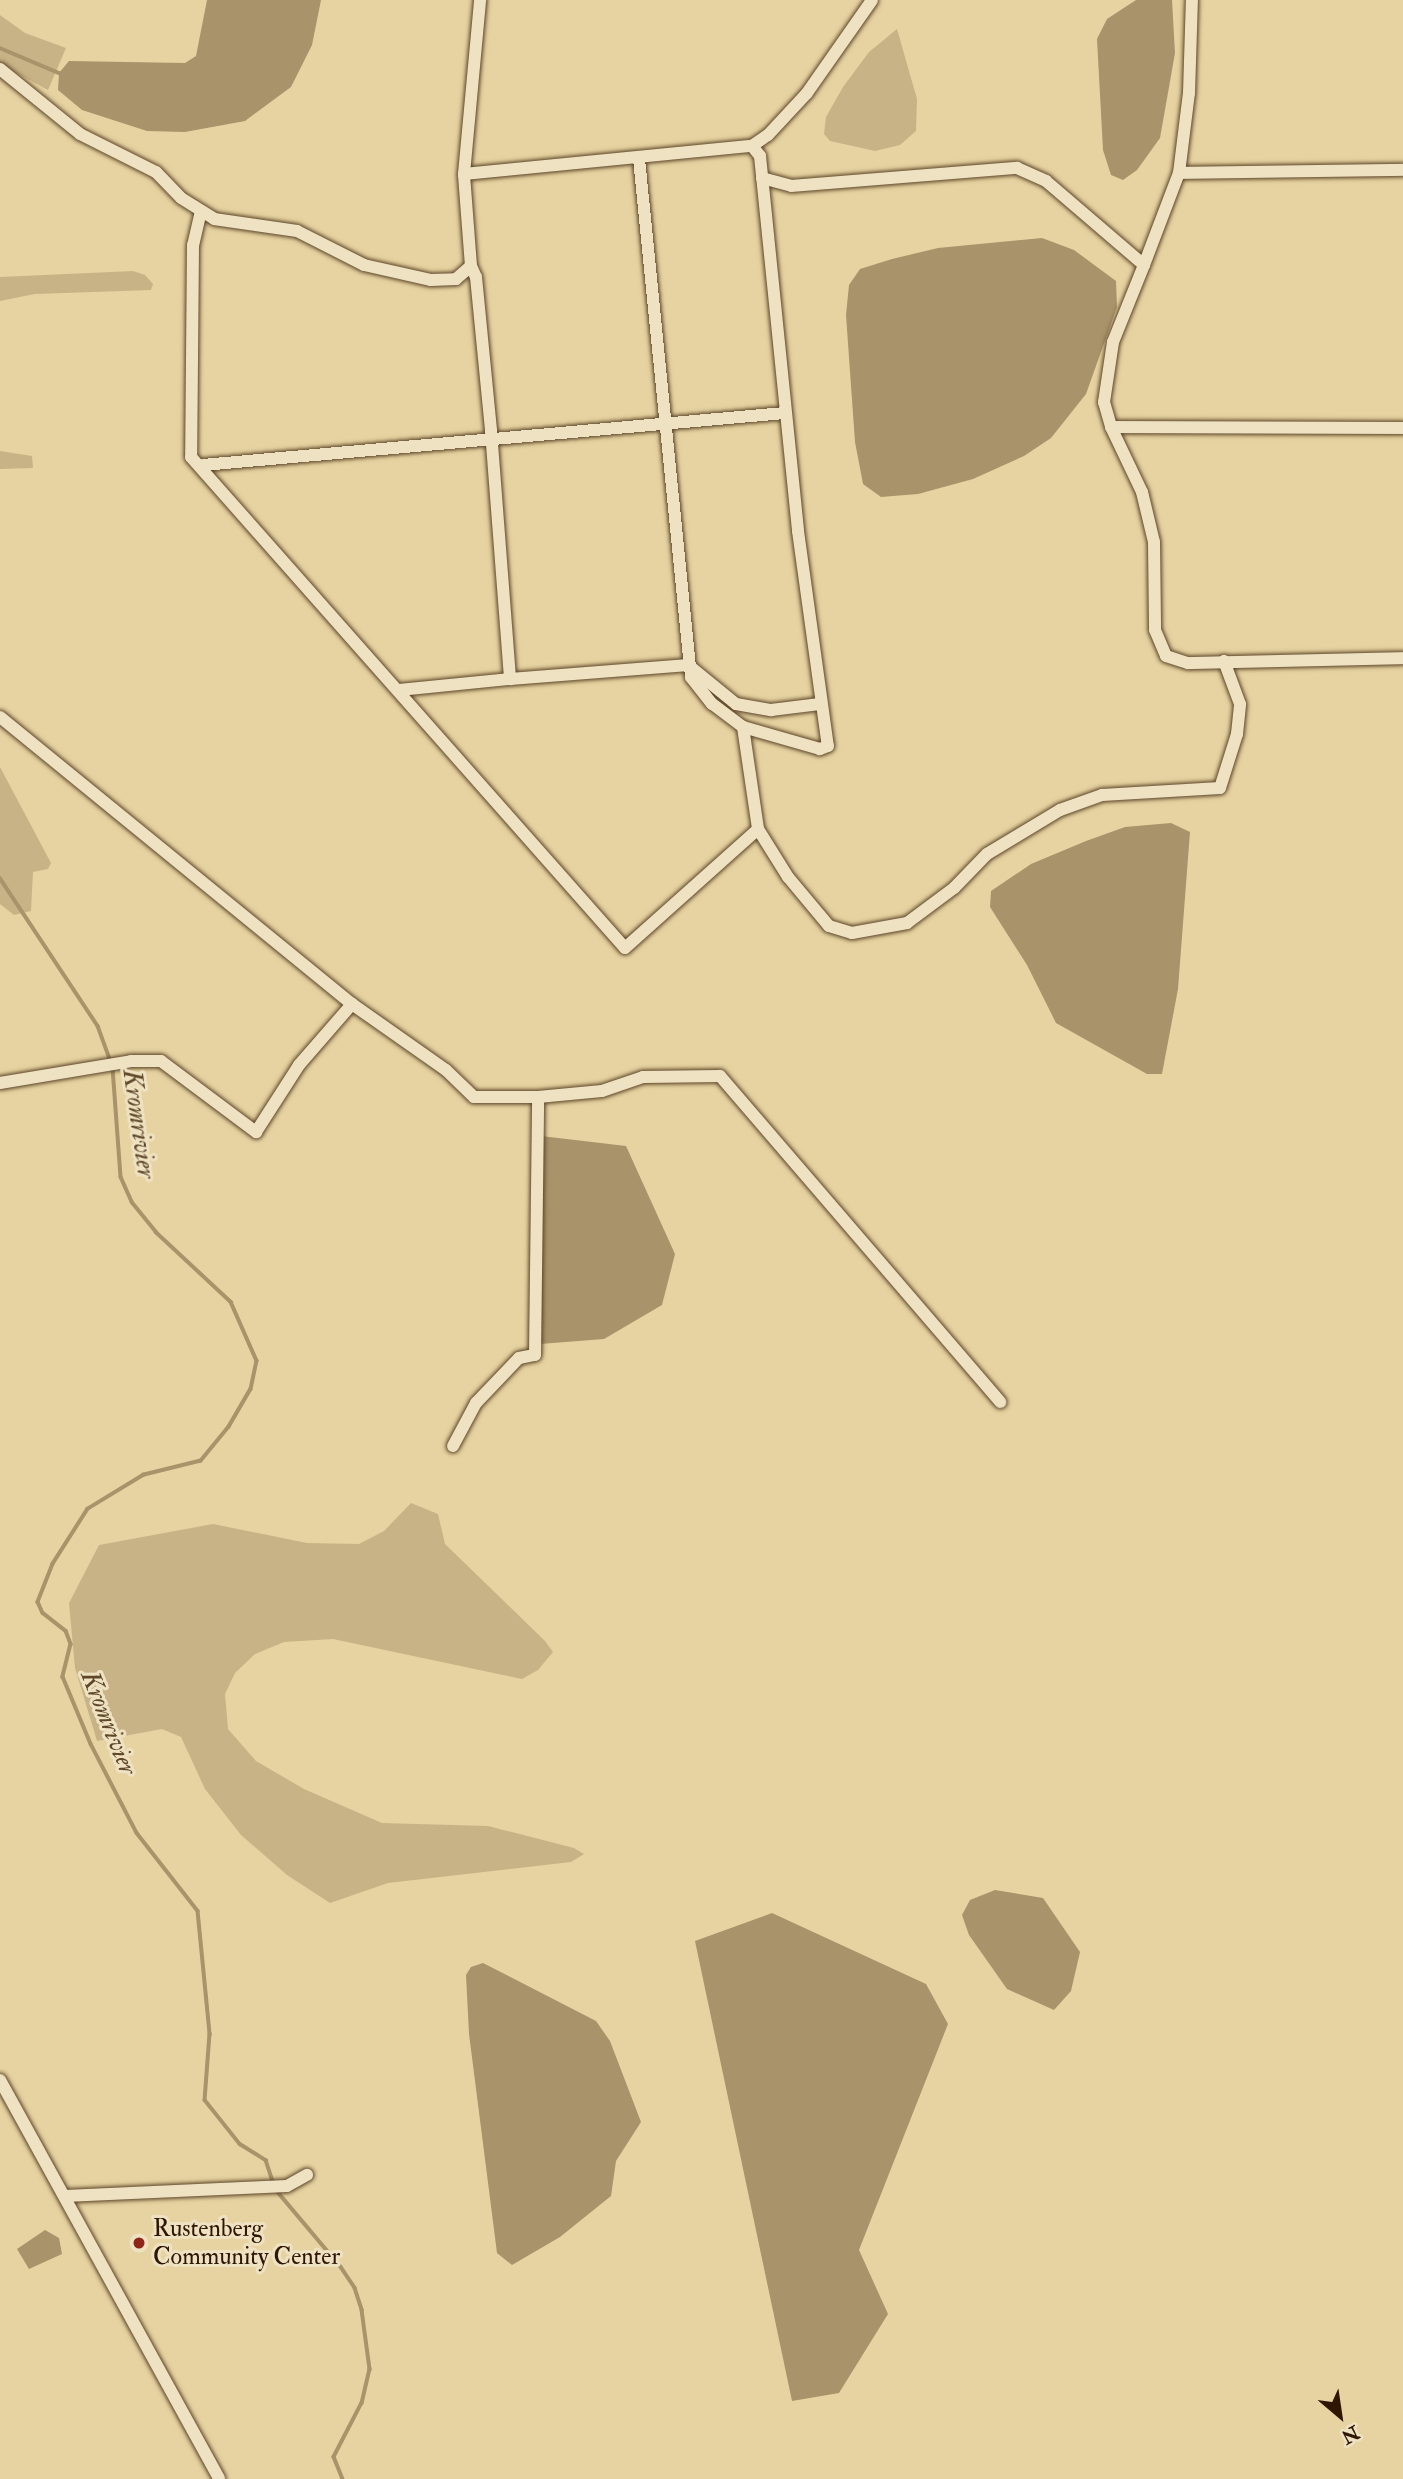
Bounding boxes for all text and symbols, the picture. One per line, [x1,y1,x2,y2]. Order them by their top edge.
water label: Kromrivier [115,1068,161,1180]
water label: Kromrivier [73,1666,143,1780]
place label: Rustenberg Community Center [153,2215,340,2271]
marker: Rustenberg Community Center [131,2235,147,2251]
north arrow [1305,2381,1375,2451]
text: N [1337,2420,1363,2449]

